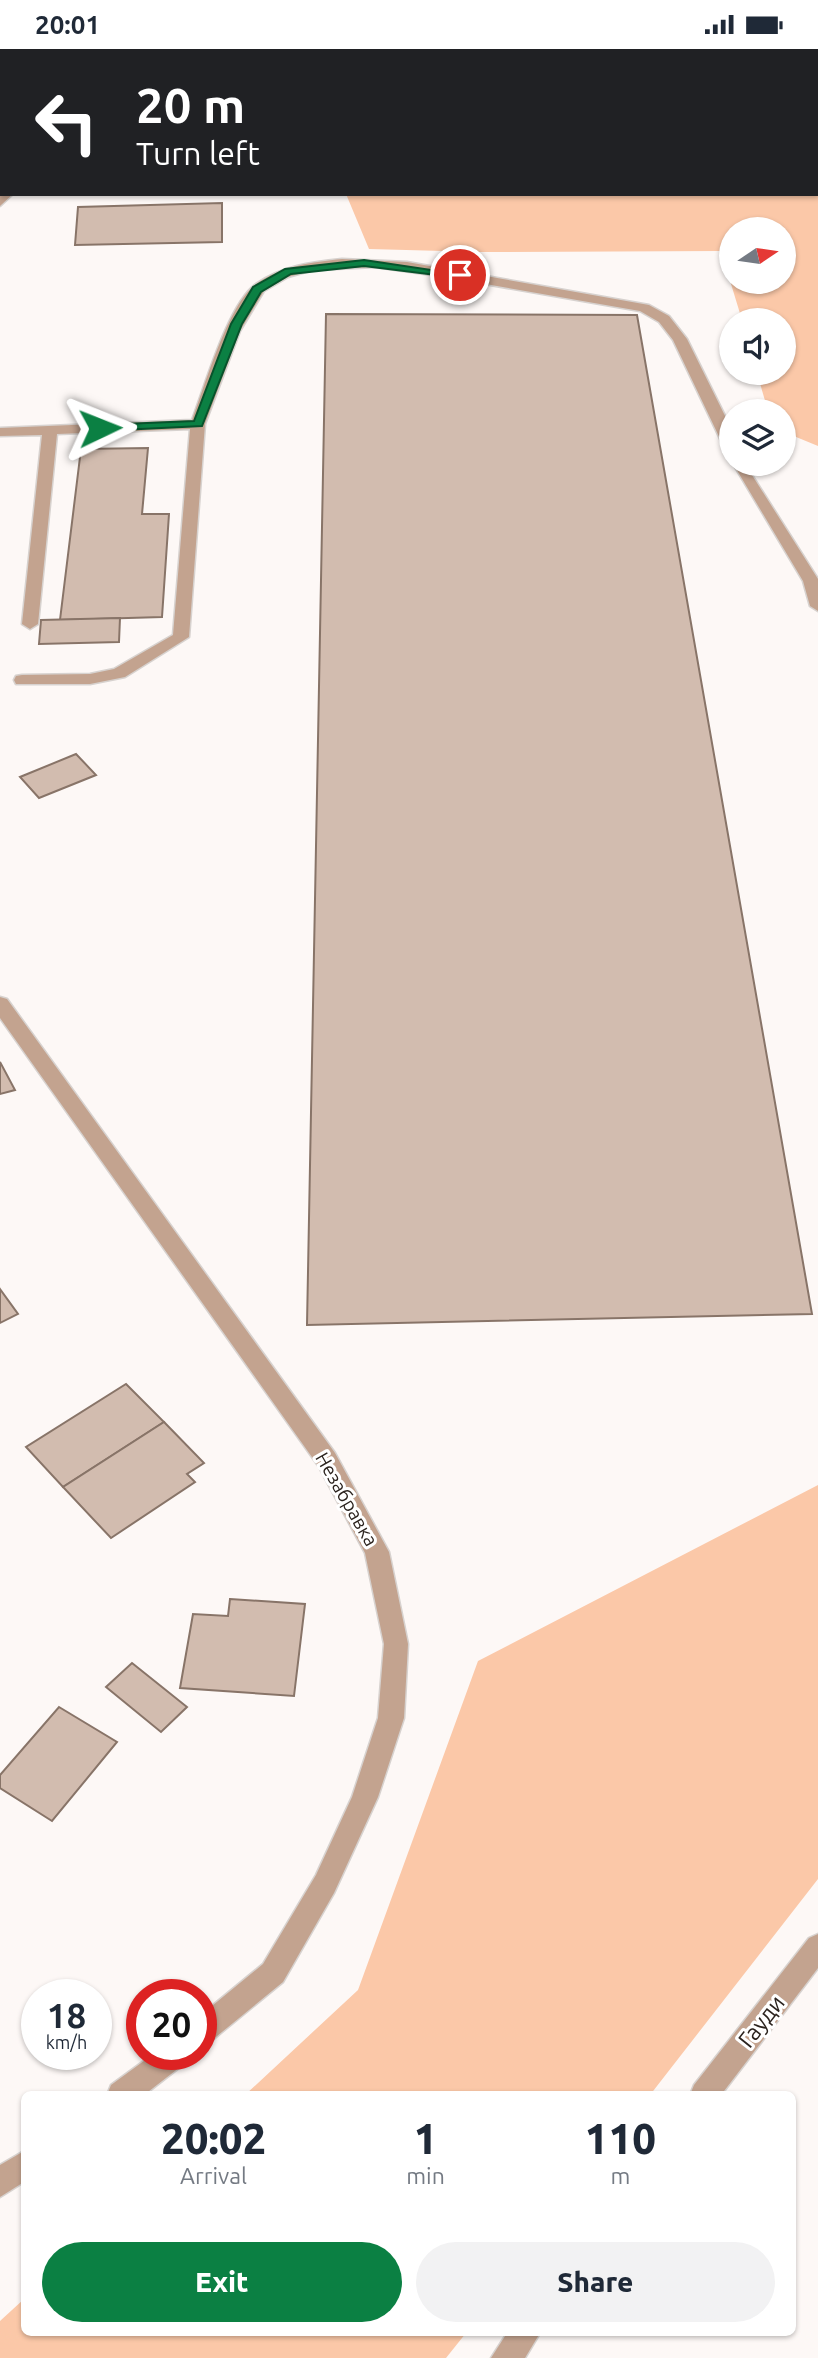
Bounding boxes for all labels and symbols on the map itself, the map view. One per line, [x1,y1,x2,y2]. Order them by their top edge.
north arrow [719,217,796,294]
pin [430,245,490,305]
position arrow [63,391,137,465]
street label: Незабравка [311,1448,383,1550]
speed limit sign: 20 [126,1979,217,2070]
street label: Гауди [733,1990,789,2052]

